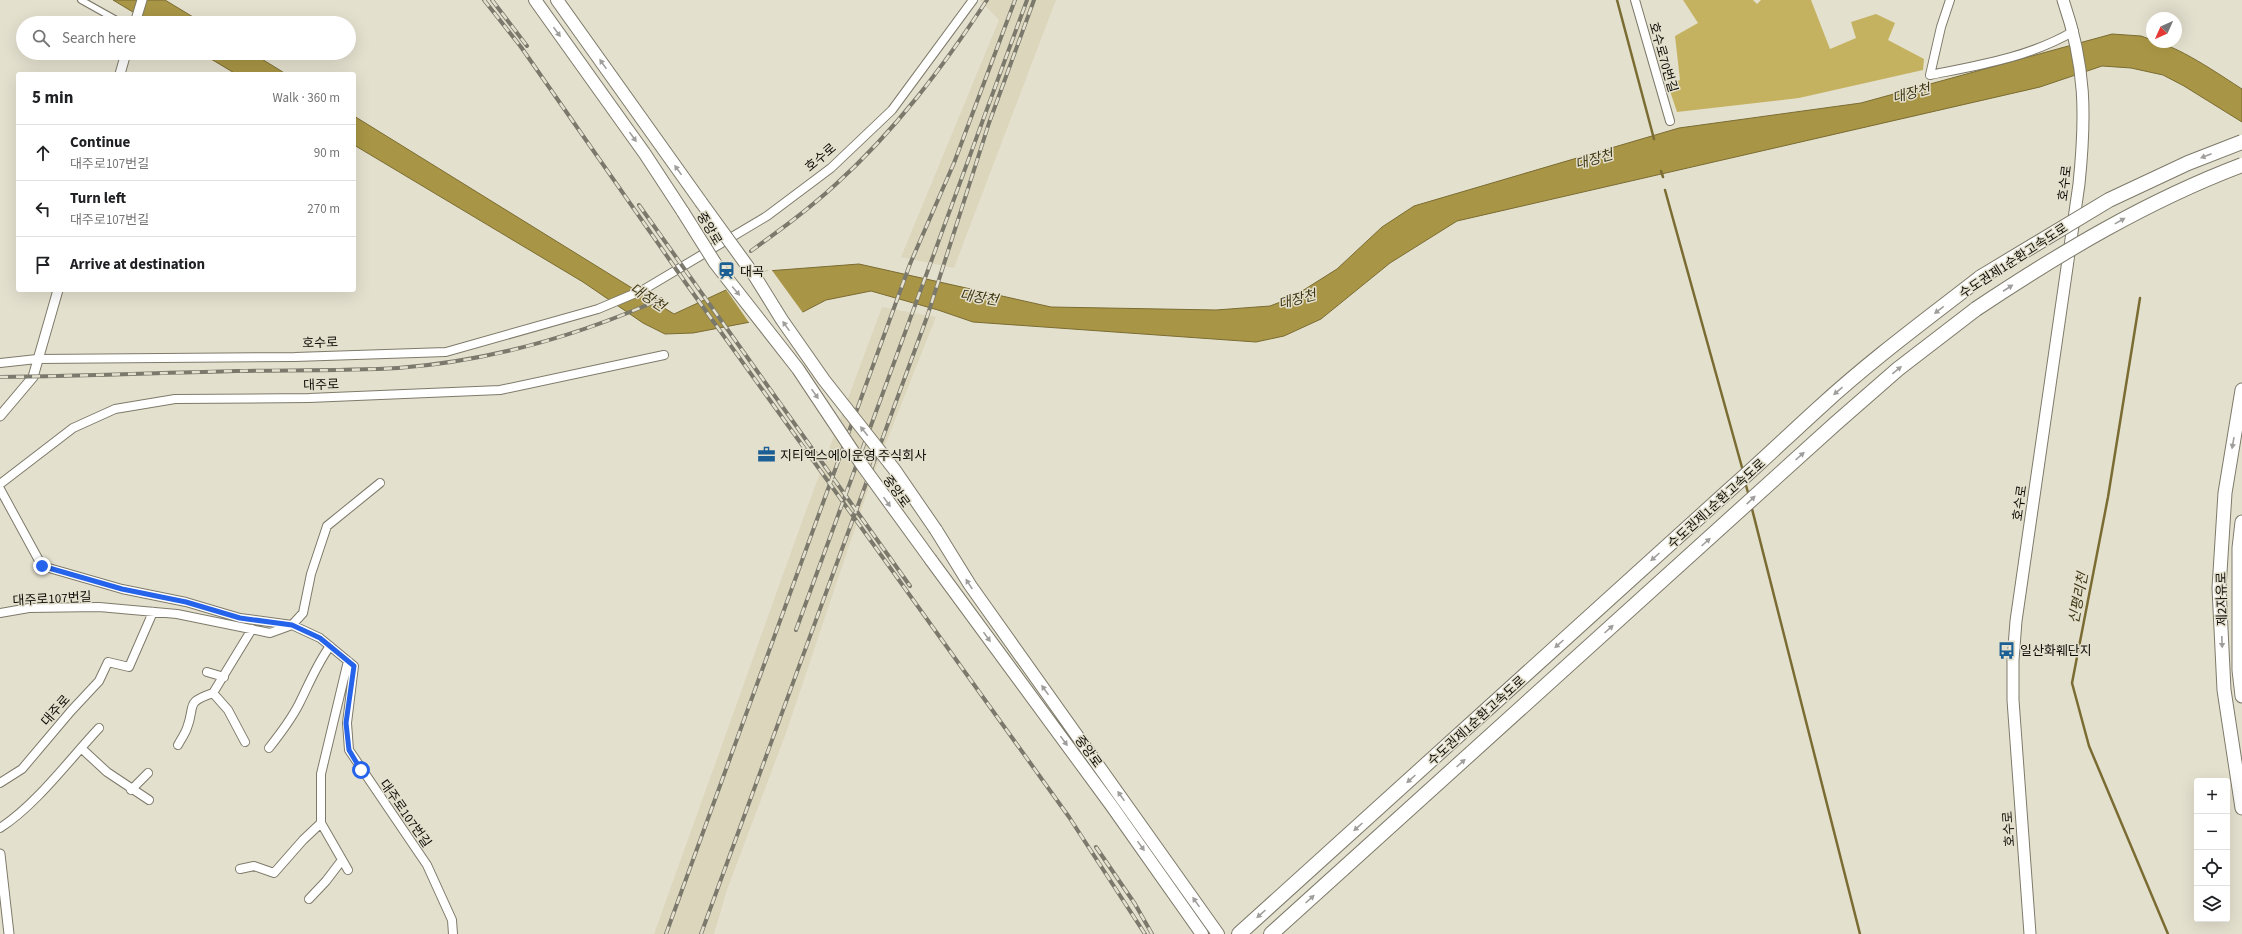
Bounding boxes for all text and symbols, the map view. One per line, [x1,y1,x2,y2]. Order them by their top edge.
north arrow [2146,12,2182,48]
search box [16,16,356,60]
street label: 호수로70번길 [1644,20,1682,95]
one-way arrow [553,26,562,37]
icon: search [30,27,52,49]
text: Search here [62,28,136,49]
one-way arrow [599,59,607,70]
water label: 대장천 [1890,79,1934,109]
text: 5 min [32,86,73,110]
text: Walk · 360 m [272,89,340,107]
text: Continue [70,132,130,153]
one-way arrow [629,132,637,143]
street label: 호수로 [801,139,840,176]
icon: ahead [32,142,54,164]
text: 90 m [314,144,340,162]
water label: 대장천 [1573,145,1617,175]
one-way arrow [2199,153,2211,159]
text: 대주로107번길 [70,155,149,173]
street label: 호수로 [2054,164,2076,202]
one-way arrow [674,165,682,176]
text: Turn left [70,188,126,209]
icon: left [32,198,54,220]
text: 270 m [307,200,340,218]
street label: 중앙로 [692,208,726,249]
text: 대주로107번길 [70,211,149,229]
one-way arrow [2114,218,2125,224]
street label: 수도권제1순환고속도로 [1956,219,2071,303]
icon: arrive [32,254,54,276]
text: Arrive at destination [70,254,205,275]
station icon: 대곡 [717,261,737,281]
place label: 대곡 [740,263,764,281]
water label: 대장천 [626,279,670,317]
one-way arrow [2003,284,2013,292]
one-way arrow [732,285,741,296]
water label: 대장천 [958,285,1001,311]
water label: 대장천 [1276,285,1320,315]
one-way arrow [1934,305,1945,314]
one-way arrow [783,321,791,331]
street label: 호수로 [302,333,338,353]
one-way arrow [1892,366,1903,375]
street label: 대주로 [303,375,339,395]
one-way arrow [1833,387,1844,396]
one-way arrow [811,389,819,399]
one-way arrow [859,425,868,436]
one-way arrow [2230,437,2236,449]
office icon: 지티엑스에이운영 주식회사 [757,445,777,465]
place label: 지티엑스에이운영 주식회사 [780,447,926,465]
one-way arrow [1795,452,1804,461]
street label: 수도권제1순환고속도로 [1664,455,1770,553]
street label: 중앙로 [878,472,914,511]
street label: 호수로 [2009,484,2031,522]
one-way arrow [1746,495,1756,505]
one-way arrow [883,497,891,507]
one-way arrow [1700,537,1711,546]
one-way arrow [1651,552,1660,561]
route end [33,557,51,575]
water label: 신평리천 [2064,570,2094,625]
street label: 제2자유로 [2213,572,2231,626]
one-way arrow [966,578,973,590]
street label: 대주로107번길 [12,588,92,610]
one-way arrow [1605,625,1614,634]
one-way arrow [983,631,991,642]
one-way arrow [2218,636,2225,648]
one-way arrow [1554,640,1564,649]
bus stop icon: 일산화훼단지 [1997,640,2017,660]
place label: 일산화훼단지 [2020,642,2092,660]
street label: 수도권제1순환고속도로 [1424,672,1530,770]
one-way arrow [1041,685,1049,695]
street label: 대주로 [37,691,74,730]
street label: 중앙로 [1070,732,1106,771]
one-way arrow [1060,736,1069,747]
one-way arrow [1456,759,1466,768]
route start [352,761,370,779]
one-way arrow [1406,774,1416,784]
street label: 대주로107번길 [375,776,435,851]
map controls [2194,778,2230,922]
button: + [2194,778,2230,814]
one-way arrow [1117,790,1125,801]
street label: 호수로 [1999,810,2019,847]
button: − [2194,814,2230,850]
one-way arrow [1353,822,1363,832]
one-way arrow [1137,841,1145,852]
button: locate [2194,850,2230,886]
button: layers [2194,886,2230,922]
one-way arrow [1305,894,1316,903]
one-way arrow [1192,897,1200,907]
one-way arrow [1256,909,1267,918]

